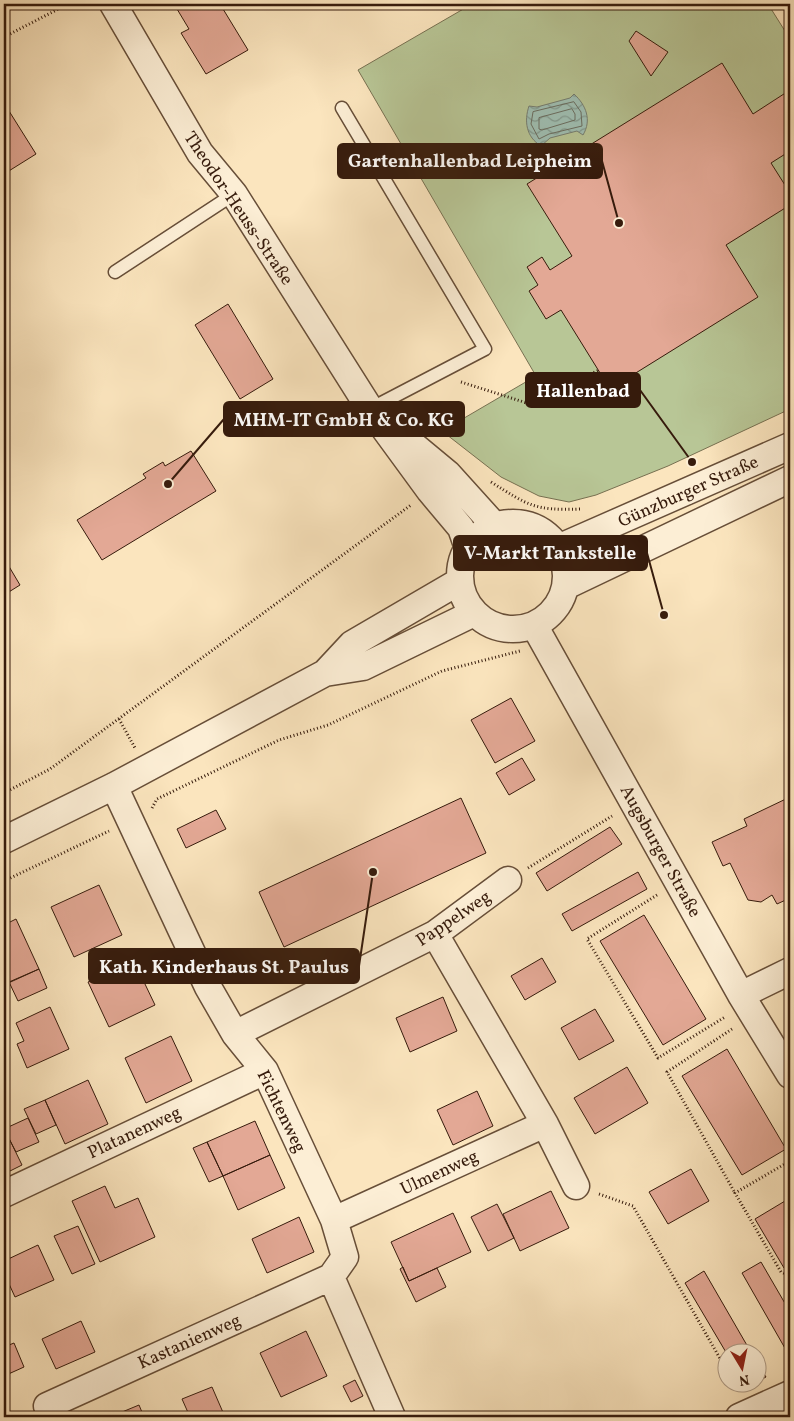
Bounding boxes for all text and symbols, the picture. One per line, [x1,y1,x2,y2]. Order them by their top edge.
street label: Theodor-Heuss-Straße [177,127,299,291]
callout: Gartenhallenbad Leipheim [338,144,602,178]
text: Gartenhallenbad Leipheim [348,149,592,175]
callout: Hallenbad [526,373,640,407]
text: Hallenbad [536,379,630,405]
callout: MHM-IT GmbH & Co. KG [224,402,464,436]
text: MHM-IT GmbH & Co. KG [234,408,454,434]
street label: Günzburger Straße [614,450,763,535]
callout: V-Markt Tankstelle [454,536,647,570]
text: V-Markt Tankstelle [464,541,636,567]
street label: Augsburger Straße [613,781,706,922]
street label: Pappelweg [411,885,496,953]
callout: Kath. Kinderhaus St. Paulus [89,949,359,983]
text: Kath. Kinderhaus St. Paulus [99,955,349,981]
street label: Fichtenweg [250,1066,312,1157]
street label: Platanenweg [84,1101,186,1166]
street label: Ulmenweg [397,1144,483,1202]
street label: Kastanienweg [134,1309,245,1376]
north arrow [716,1344,766,1394]
text: N [737,1369,751,1390]

